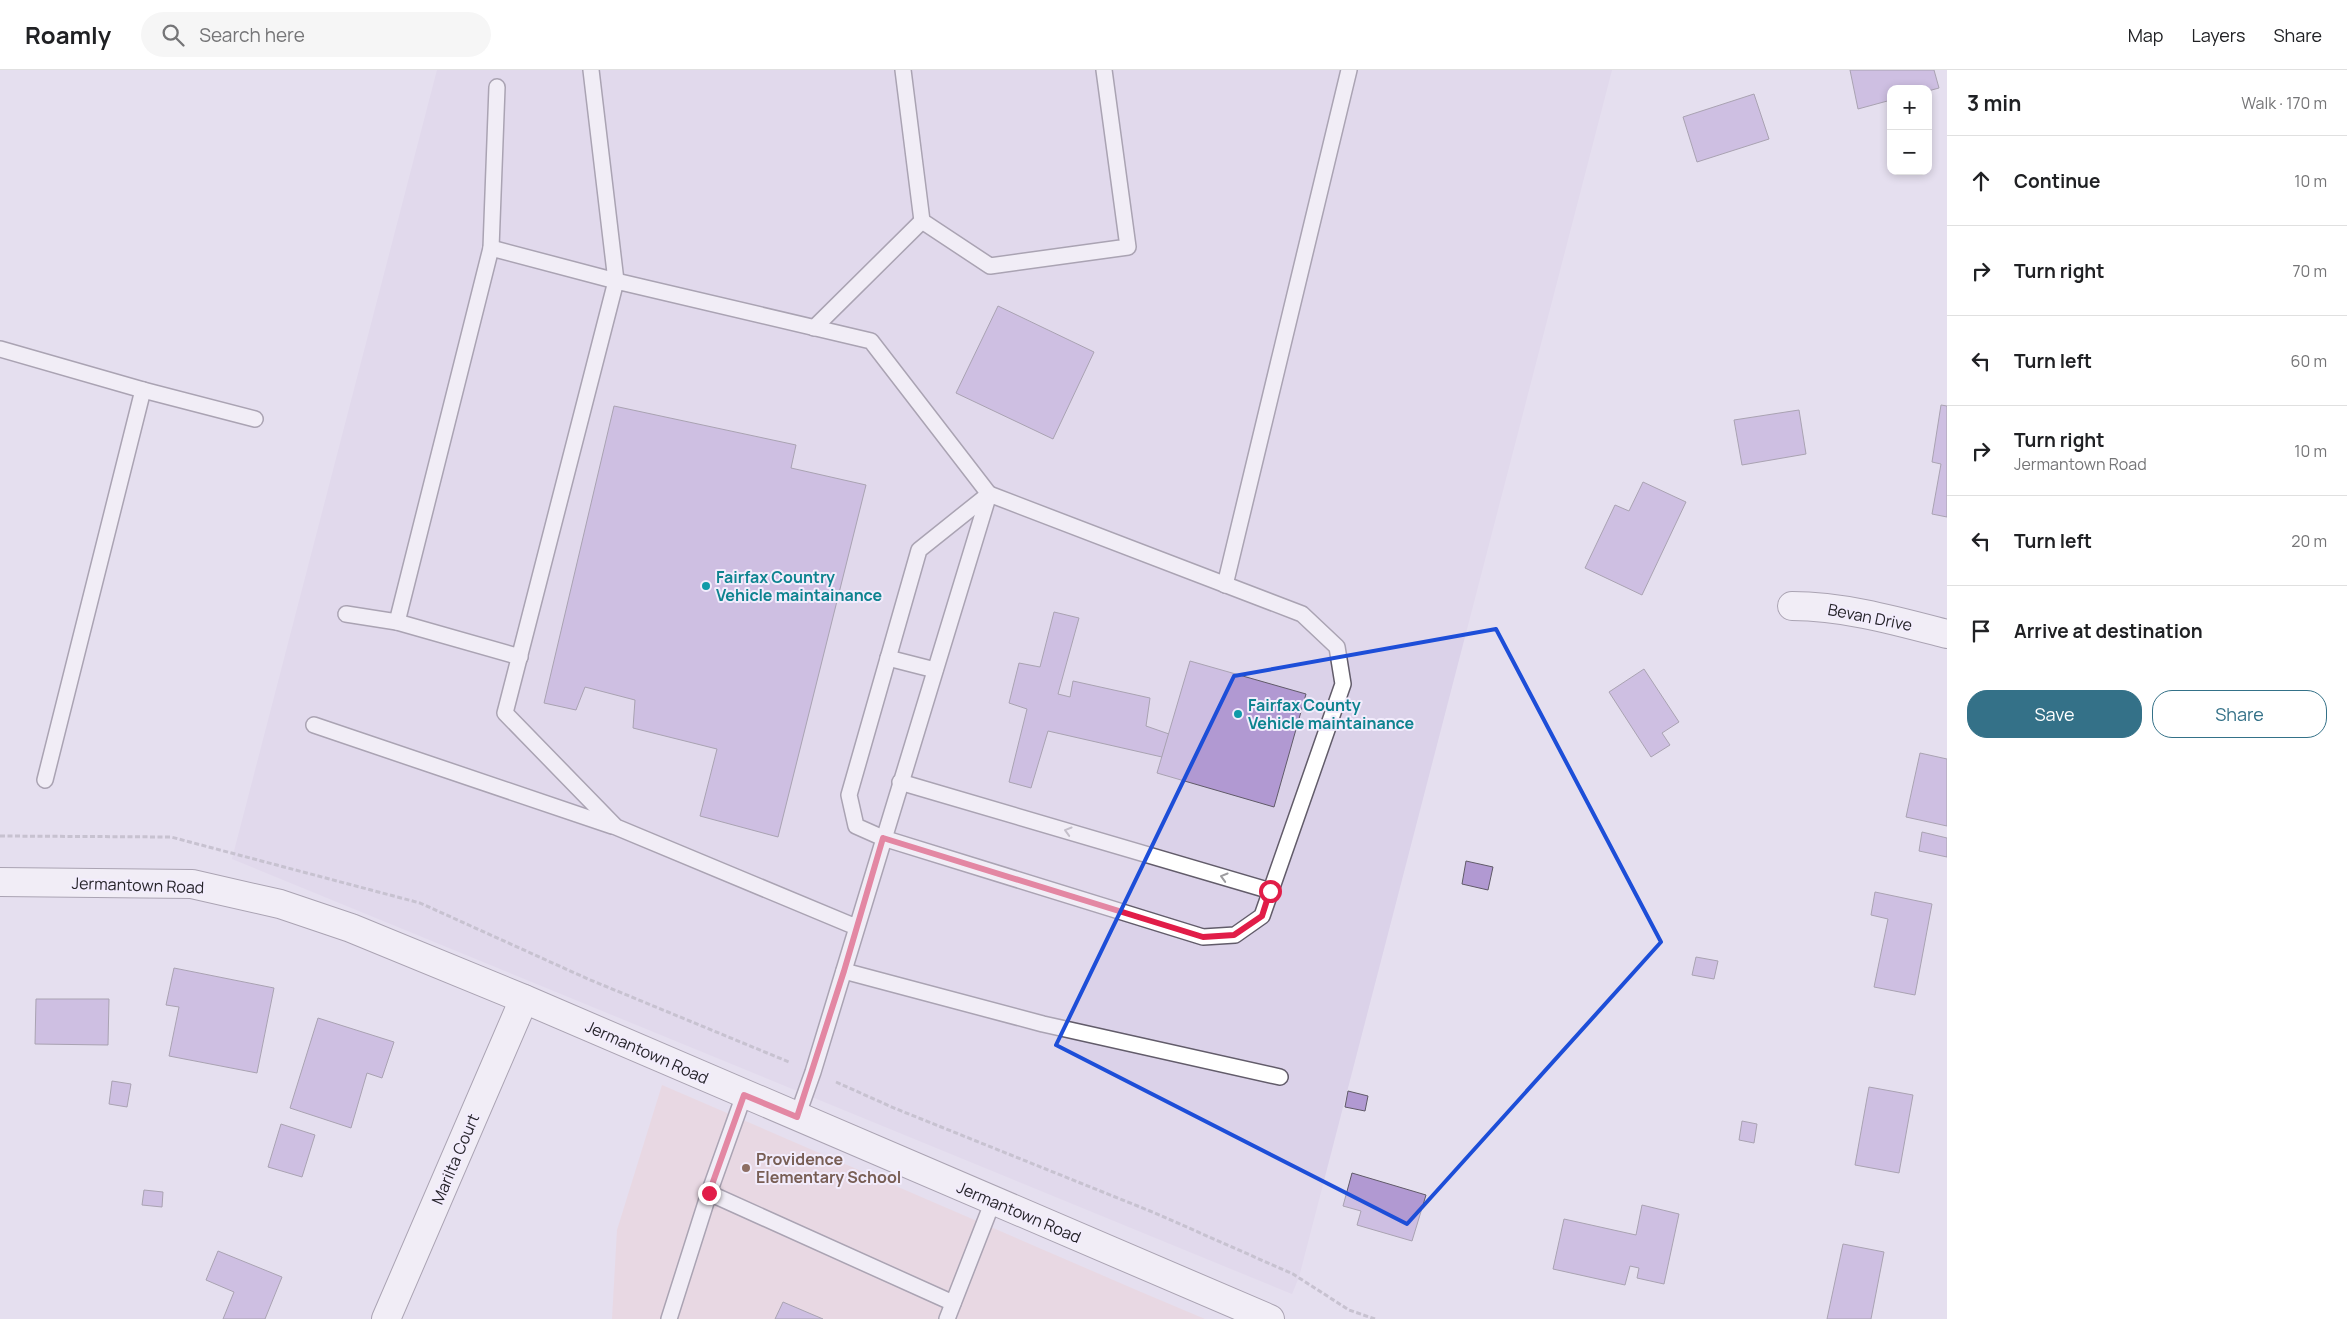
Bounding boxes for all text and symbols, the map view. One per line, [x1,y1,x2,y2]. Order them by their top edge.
search box [141,12,491,57]
text: Roamly [25,18,111,51]
icon: search [159,21,187,49]
text: Search here [199,22,305,48]
text: Map [2128,23,2163,47]
text: Layers [2191,23,2245,47]
text: Share [2273,23,2322,47]
map controls [1887,85,1932,175]
button: + [1887,85,1932,130]
text: 3 min [1967,89,2021,117]
text: Walk · 170 m [2241,92,2327,114]
button: − [1887,130,1932,175]
icon: ahead [1967,167,1995,195]
text: Continue [2014,168,2100,194]
text: 10 m [2294,170,2327,192]
icon: right [1967,257,1995,285]
text: Turn right [2014,258,2104,284]
text: 70 m [2292,260,2327,282]
icon: left [1967,347,1995,375]
text: Turn left [2014,348,2092,374]
text: 60 m [2291,350,2327,372]
text: Turn right [2014,427,2104,453]
icon: right [1967,437,1995,465]
text: 10 m [2294,440,2327,462]
text: Jermantown Road [2014,453,2147,475]
icon: left [1967,527,1995,555]
text: Turn left [2014,528,2092,554]
text: 20 m [2291,530,2327,552]
place label: Fairfax Country Vehicle maintainance [716,566,882,606]
marker: Fairfax Country Vehicle maintainance [700,580,712,592]
street label: Bevan Drive [1826,598,1914,636]
icon: arrive [1967,617,1995,645]
text: Arrive at destination [2014,618,2203,644]
button: Save [1967,690,2142,738]
button: Share [2152,690,2327,738]
place label: Fairfax County Vehicle maintainance [1248,694,1414,734]
marker: Fairfax County Vehicle maintainance [1232,708,1244,720]
one-way arrow [1064,827,1072,837]
street label: Jermantown Road [71,872,205,898]
one-way arrow [1219,872,1228,883]
route start [1259,880,1282,903]
street label: Jermantown Road [582,1015,712,1089]
street label: Marilta Court [426,1110,484,1208]
place label: Providence Elementary School [756,1148,901,1188]
marker: Providence Elementary School [740,1162,752,1174]
street label: Jermantown Road [954,1176,1084,1248]
route end [698,1182,721,1205]

